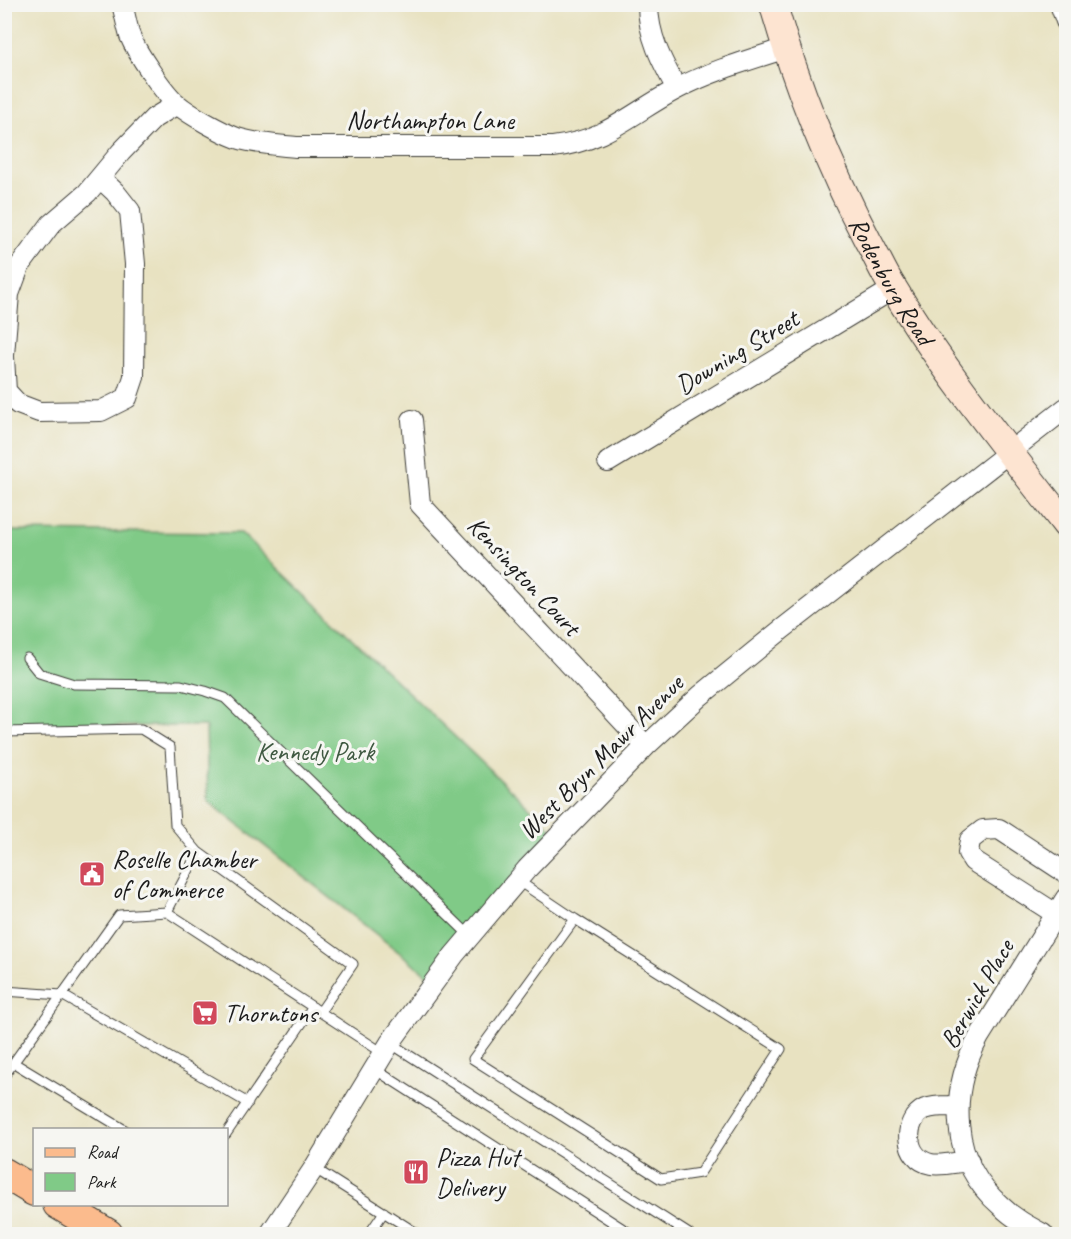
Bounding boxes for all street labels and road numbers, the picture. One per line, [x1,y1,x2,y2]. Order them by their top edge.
street label: Northampton Lane [346,104,515,137]
street label: Rodenburg Road [842,211,944,354]
street label: Downing Street [670,301,806,402]
street label: Kensington Court [460,509,589,644]
street label: West Bryn Mawr Avenue [512,666,692,846]
street label: Berwick Place [933,931,1023,1054]

